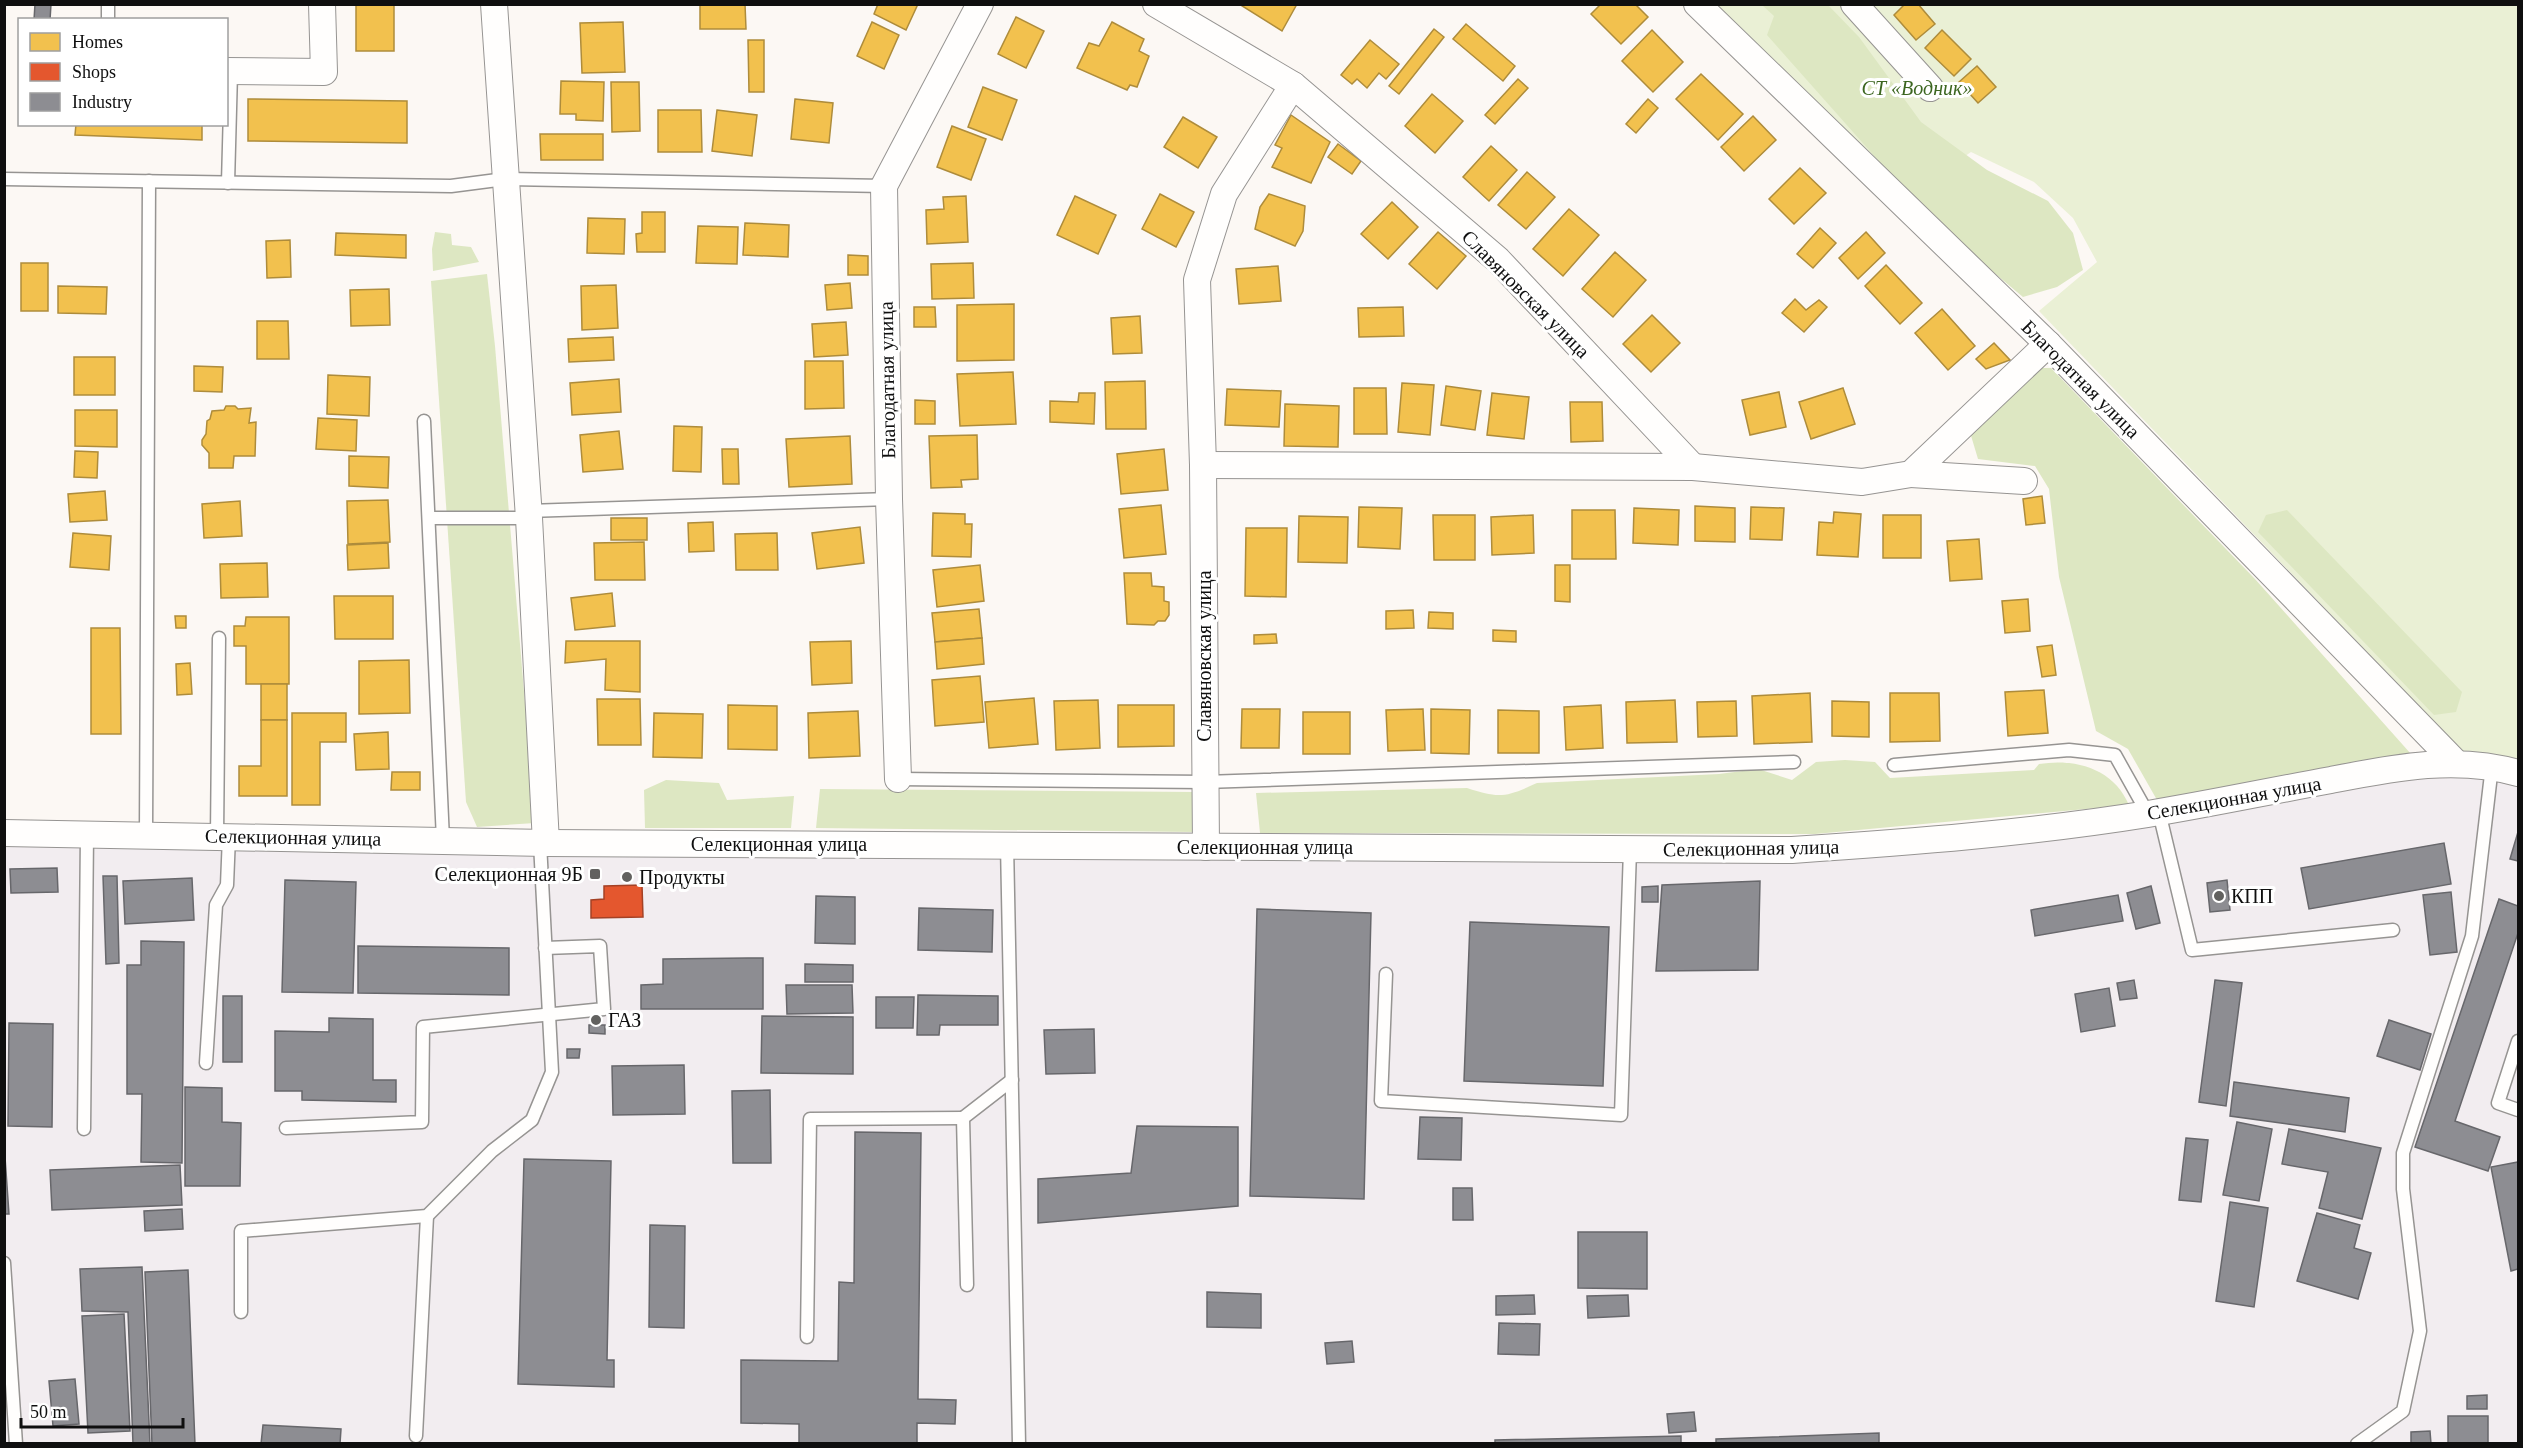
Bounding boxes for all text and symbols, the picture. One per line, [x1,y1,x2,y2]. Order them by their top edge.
legend [18,18,228,126]
text: Homes [72,32,123,52]
text: Shops [72,62,116,82]
park label: СТ «Водник» [1862,77,1972,99]
text: Industry [72,92,132,112]
street label: Славяновская улица [1457,226,1594,363]
street label: Благодатная улица [875,301,900,459]
street label: Благодатная улица [2017,315,2145,443]
street label: Славяновская улица [1193,570,1216,742]
street label: Селекционная улица [2145,772,2323,825]
street label: Селекционная улица [205,824,381,851]
street label: Селекционная улица [691,833,867,856]
street label: Селекционная улица [1663,835,1839,862]
street label: Селекционная улица [1177,836,1353,859]
place label: Селекционная 9Б [435,863,583,886]
place label: Продукты [639,866,725,889]
marker: Селекционная 9Б [588,867,602,881]
marker: Продукты [620,870,634,884]
place label: КПП [2231,885,2273,907]
marker: КПП [2212,889,2226,903]
place label: ГАЗ [608,1009,641,1031]
marker: ГАЗ [589,1013,603,1027]
scale bar [21,1391,183,1429]
text: 50 m [30,1402,67,1422]

